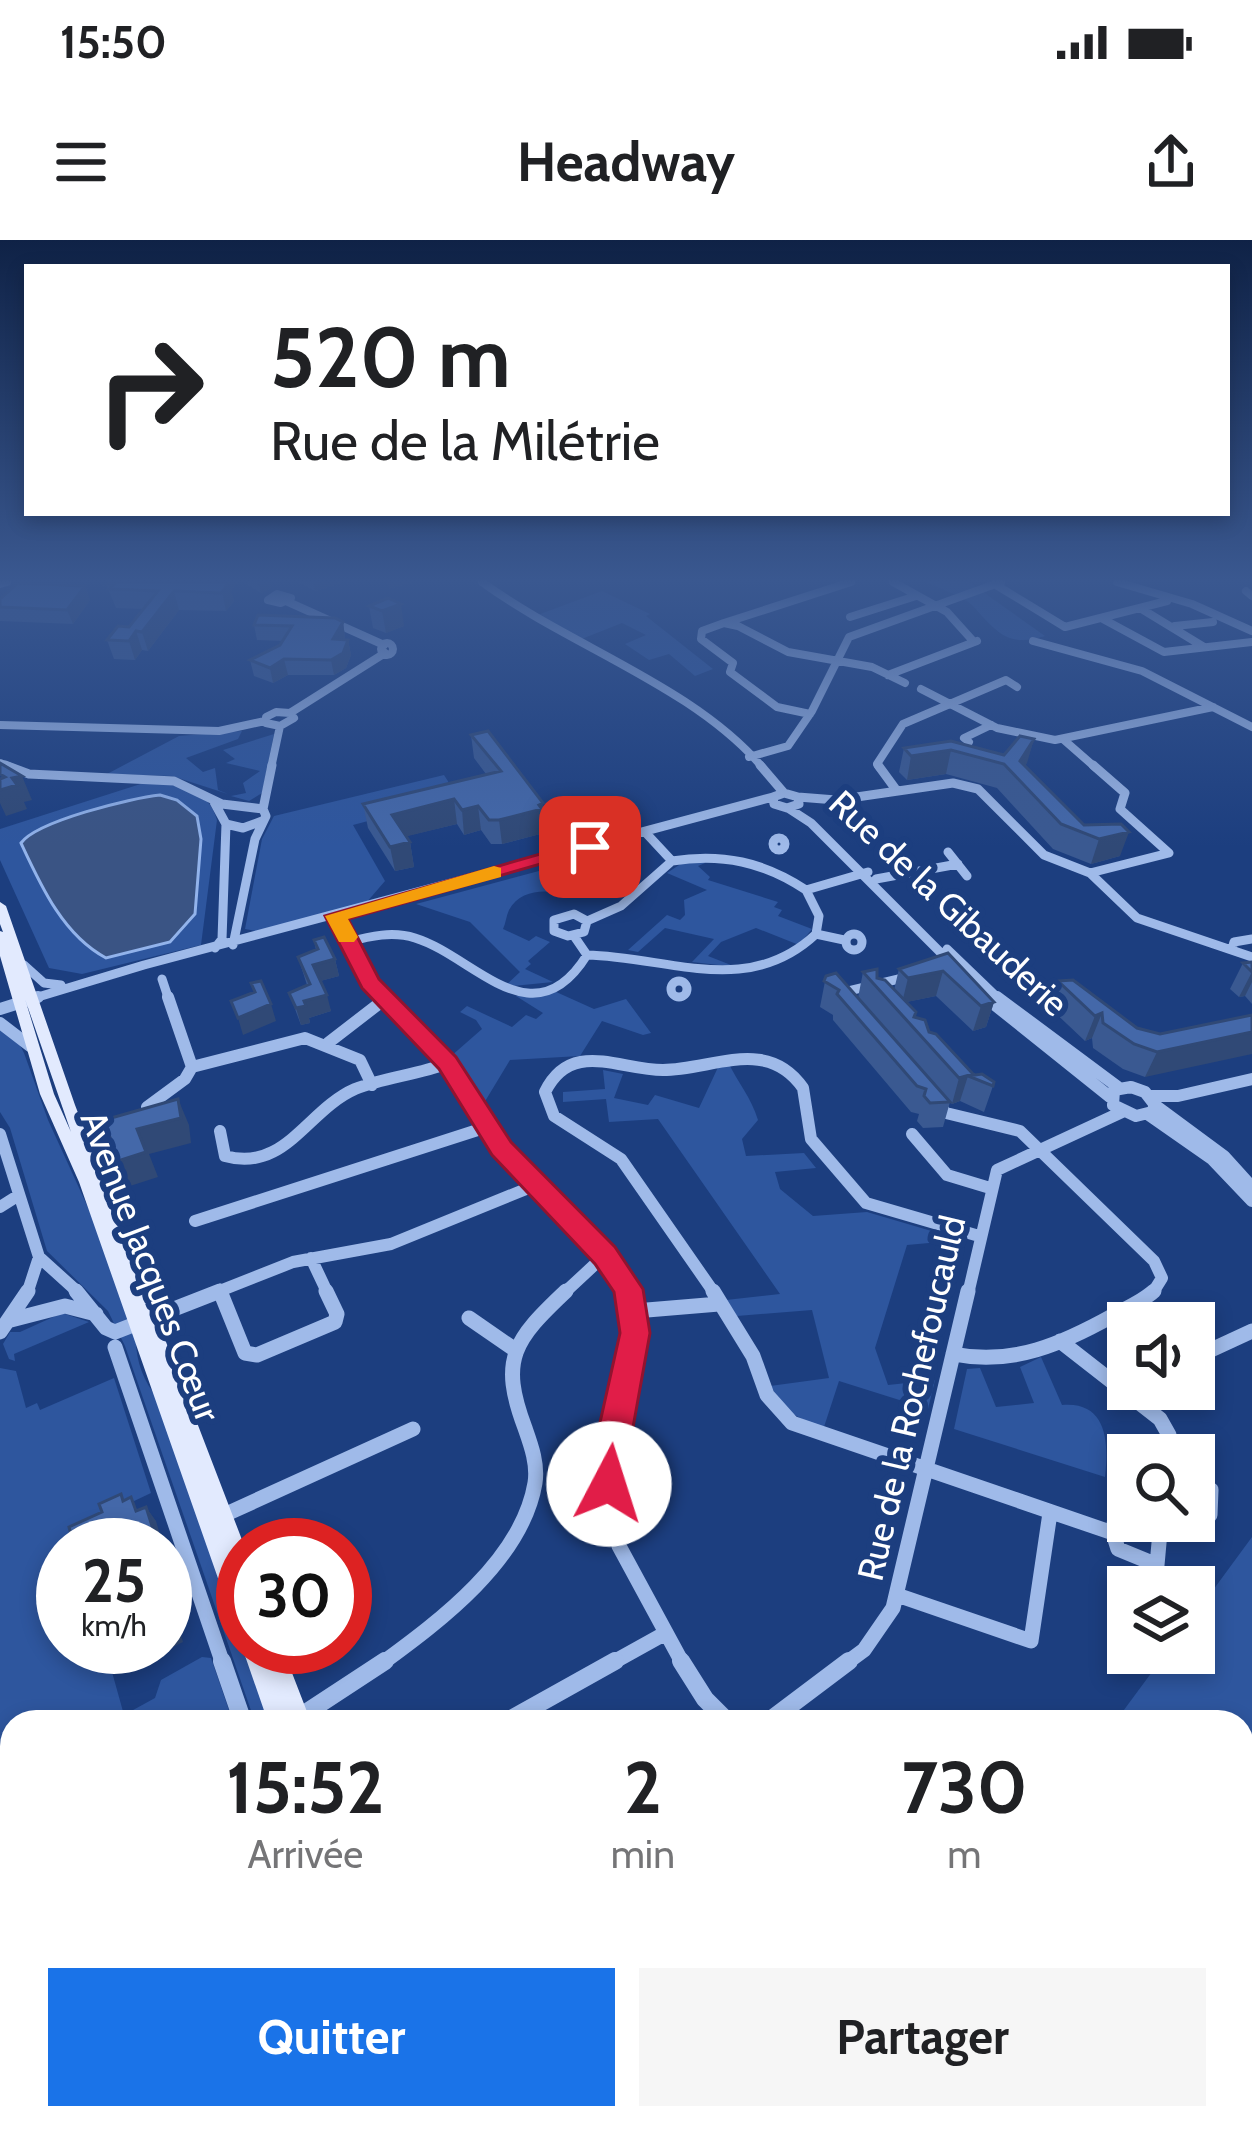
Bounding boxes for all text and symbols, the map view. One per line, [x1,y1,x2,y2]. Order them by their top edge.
text: 15:50 [60,15,167,69]
icon: menu [48,129,114,195]
text: Headway [517,129,735,195]
icon: share [1138,129,1204,195]
text: 520 m [270,306,511,408]
icon: right [72,312,228,468]
text: Rue de la Milétrie [270,408,660,474]
street label: Rue de la Gibauderie [820,781,1078,1025]
pin [539,796,641,898]
icon: arrive [557,814,623,880]
street label: Avenue Jacques Cœur [71,1104,231,1428]
street label: Rue de la Rochefoucauld [848,1211,974,1585]
map controls [1107,1302,1215,1674]
button: sound [1107,1302,1215,1410]
position arrow [546,1421,672,1547]
button: search [1107,1434,1215,1542]
speed limit sign: 30 [216,1518,372,1674]
text: 25 [82,1544,146,1617]
button: layers [1107,1566,1215,1674]
text: km/h [81,1607,147,1644]
text: 15:52 [226,1744,384,1831]
text: 2 [624,1744,662,1831]
text: 730 [901,1744,1028,1831]
text: Arrivée [247,1830,363,1878]
text: min [611,1830,675,1878]
text: m [947,1830,982,1878]
button: Quitter [48,1968,615,2106]
button: Partager [639,1968,1206,2106]

